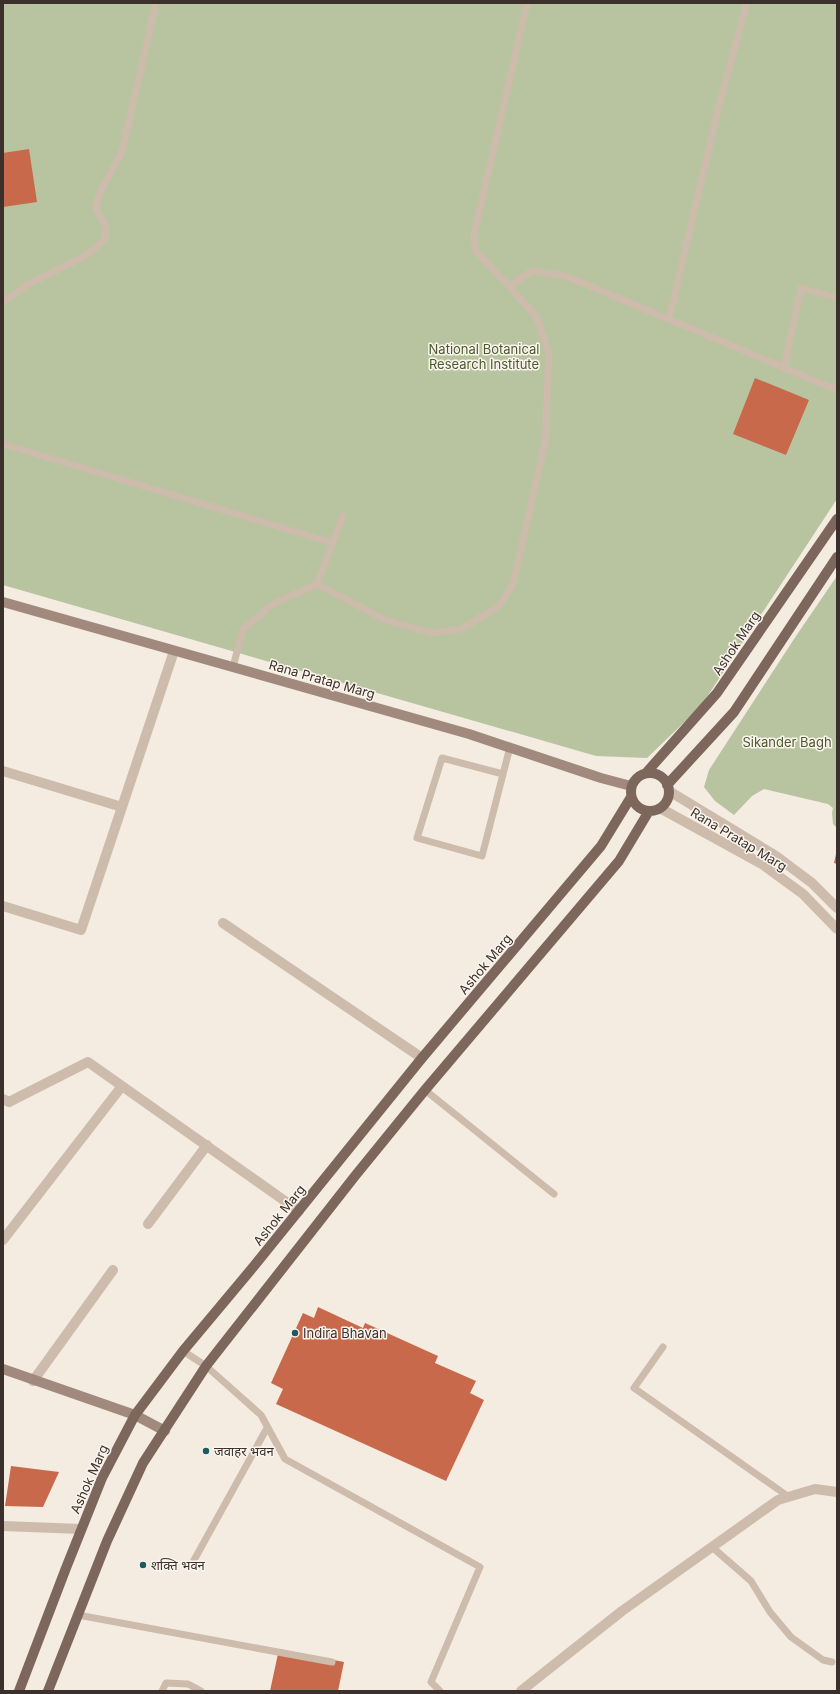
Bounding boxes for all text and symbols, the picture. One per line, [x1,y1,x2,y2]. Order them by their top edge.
park label: National Botanical Research Institute [429,341,539,372]
street label: Ashok Marg [709,608,763,678]
street label: Rana Pratap Marg [267,656,377,702]
park label: Sikander Bagh [742,734,832,750]
street label: Rana Pratap Marg [688,804,790,874]
street label: Ashok Marg [455,931,515,997]
street label: Ashok Marg [250,1181,308,1249]
place label: Indira Bhavan [303,1325,387,1341]
marker: Indira Bhavan [290,1328,300,1338]
street label: Ashok Marg [67,1442,111,1516]
place label: जवाहर भवन [214,1443,274,1459]
marker: जवाहर भवन [201,1446,211,1456]
place label: शक्ति भवन [151,1557,206,1573]
marker: शक्ति भवन [138,1560,148,1570]

